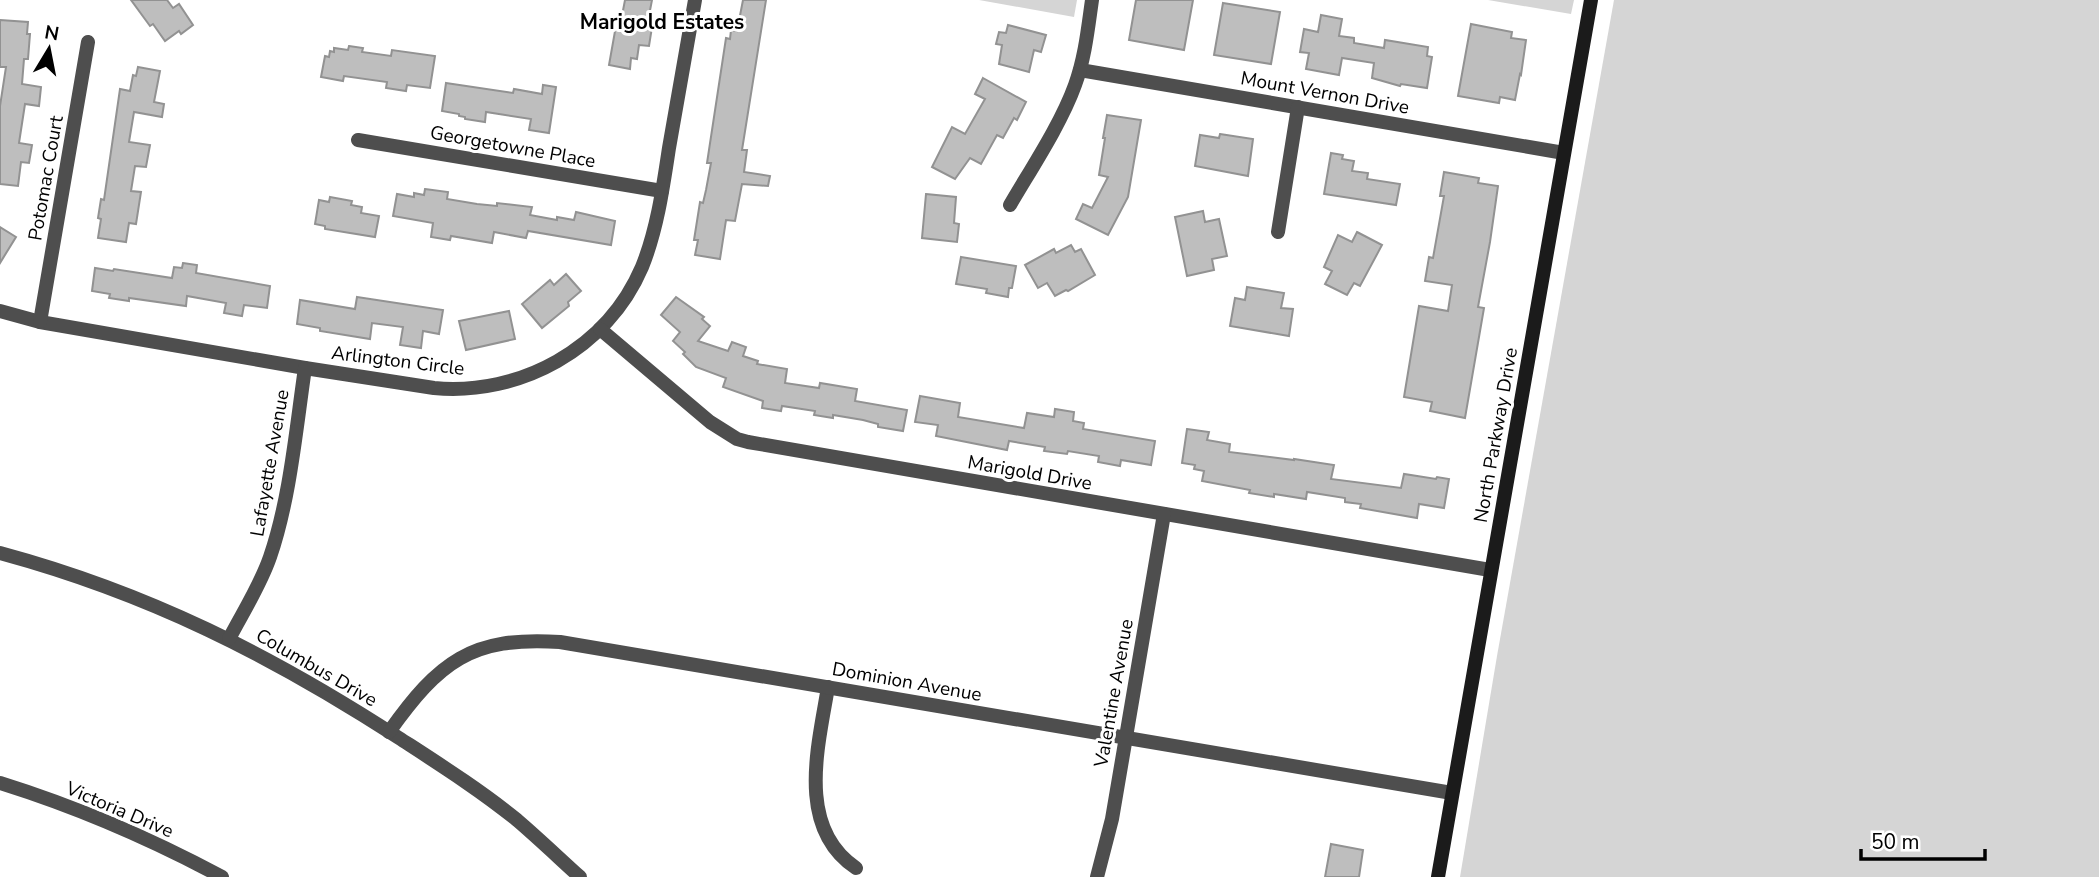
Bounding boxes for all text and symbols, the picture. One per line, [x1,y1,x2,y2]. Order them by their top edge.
district label: Marigold Estates [580,8,744,36]
north arrow [14,14,84,84]
text: N [43,19,61,47]
street label: Mount Vernon Drive [1238,65,1411,121]
street label: Potomac Court [22,113,70,243]
street label: Georgetowne Place [428,120,598,174]
street label: Arlington Circle [330,340,466,382]
street label: North Parkway Drive [1468,346,1524,525]
street label: Lafayette Avenue [244,388,296,539]
street label: Marigold Drive [966,449,1094,497]
street label: Valentine Avenue [1088,617,1140,770]
street label: Columbus Drive [251,623,382,713]
street label: Dominion Avenue [830,656,984,708]
street label: Victoria Drive [61,775,177,844]
scale bar [1861,818,1985,862]
text: 50 m [1871,828,1920,856]

